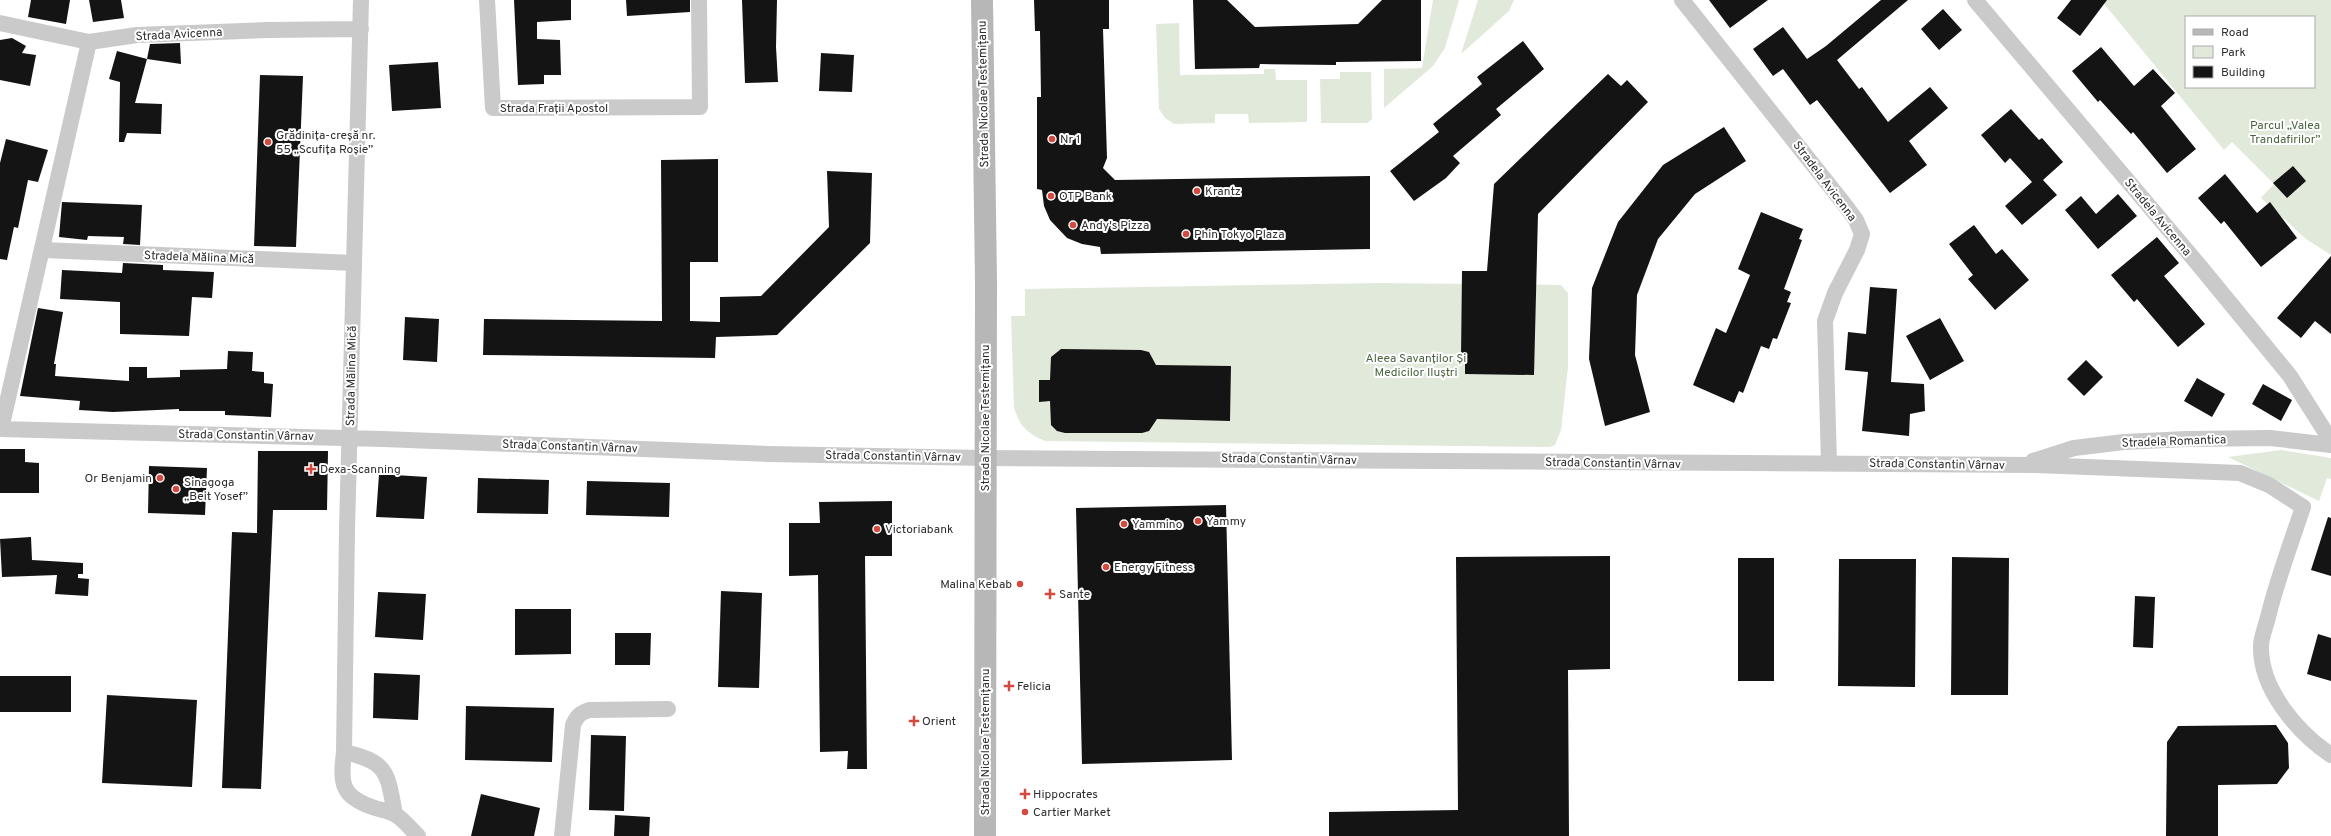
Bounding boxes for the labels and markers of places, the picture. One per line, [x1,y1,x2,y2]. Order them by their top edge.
place label: Grădinița-creșă nr. 55 „Scufița Roșie” [276,128,376,158]
place label: Nr 1 [1060,132,1080,148]
marker: Nr 1 [1047,134,1057,144]
marker: Grădinița-creșă nr. 55 „Scufița Roșie” [263,137,273,147]
place label: Krantz [1205,184,1241,200]
marker: Krantz [1192,186,1202,196]
place label: OTP Bank [1059,189,1112,205]
marker: OTP Bank [1046,191,1056,201]
place label: Andy's Pizza [1081,218,1149,234]
marker: Andy's Pizza [1068,220,1078,230]
place label: Phin Tokyo Plaza [1194,227,1284,243]
marker: Phin Tokyo Plaza [1181,229,1191,239]
place label: Dexa-Scanning [320,462,401,478]
marker: Dexa-Scanning [305,463,317,475]
place label: Or Benjamin [85,471,152,487]
marker: Or Benjamin [155,473,165,483]
place label: Sinagoga „Beit Yosef” [184,475,248,505]
marker: Sinagoga „Beit Yosef” [171,484,181,494]
place label: Yammy [1206,514,1246,530]
marker: Yammy [1193,516,1203,526]
place label: Yammino [1132,517,1183,533]
marker: Yammino [1119,519,1129,529]
place label: Victoriabank [885,522,953,538]
marker: Victoriabank [872,524,882,534]
place label: Energy Fitness [1114,560,1193,576]
marker: Energy Fitness [1101,562,1111,572]
place label: Malina Kebab [940,577,1012,593]
marker: Malina Kebab [1015,579,1025,589]
place label: Sante [1059,587,1090,603]
marker: Sante [1044,588,1056,600]
place label: Felicia [1017,679,1051,695]
marker: Felicia [1004,681,1014,691]
place label: Orient [922,714,956,730]
marker: Orient [909,716,919,726]
place label: Hippocrates [1033,787,1098,803]
marker: Hippocrates [1020,789,1030,799]
place label: Cartier Market [1033,805,1111,821]
marker: Cartier Market [1020,807,1030,817]

